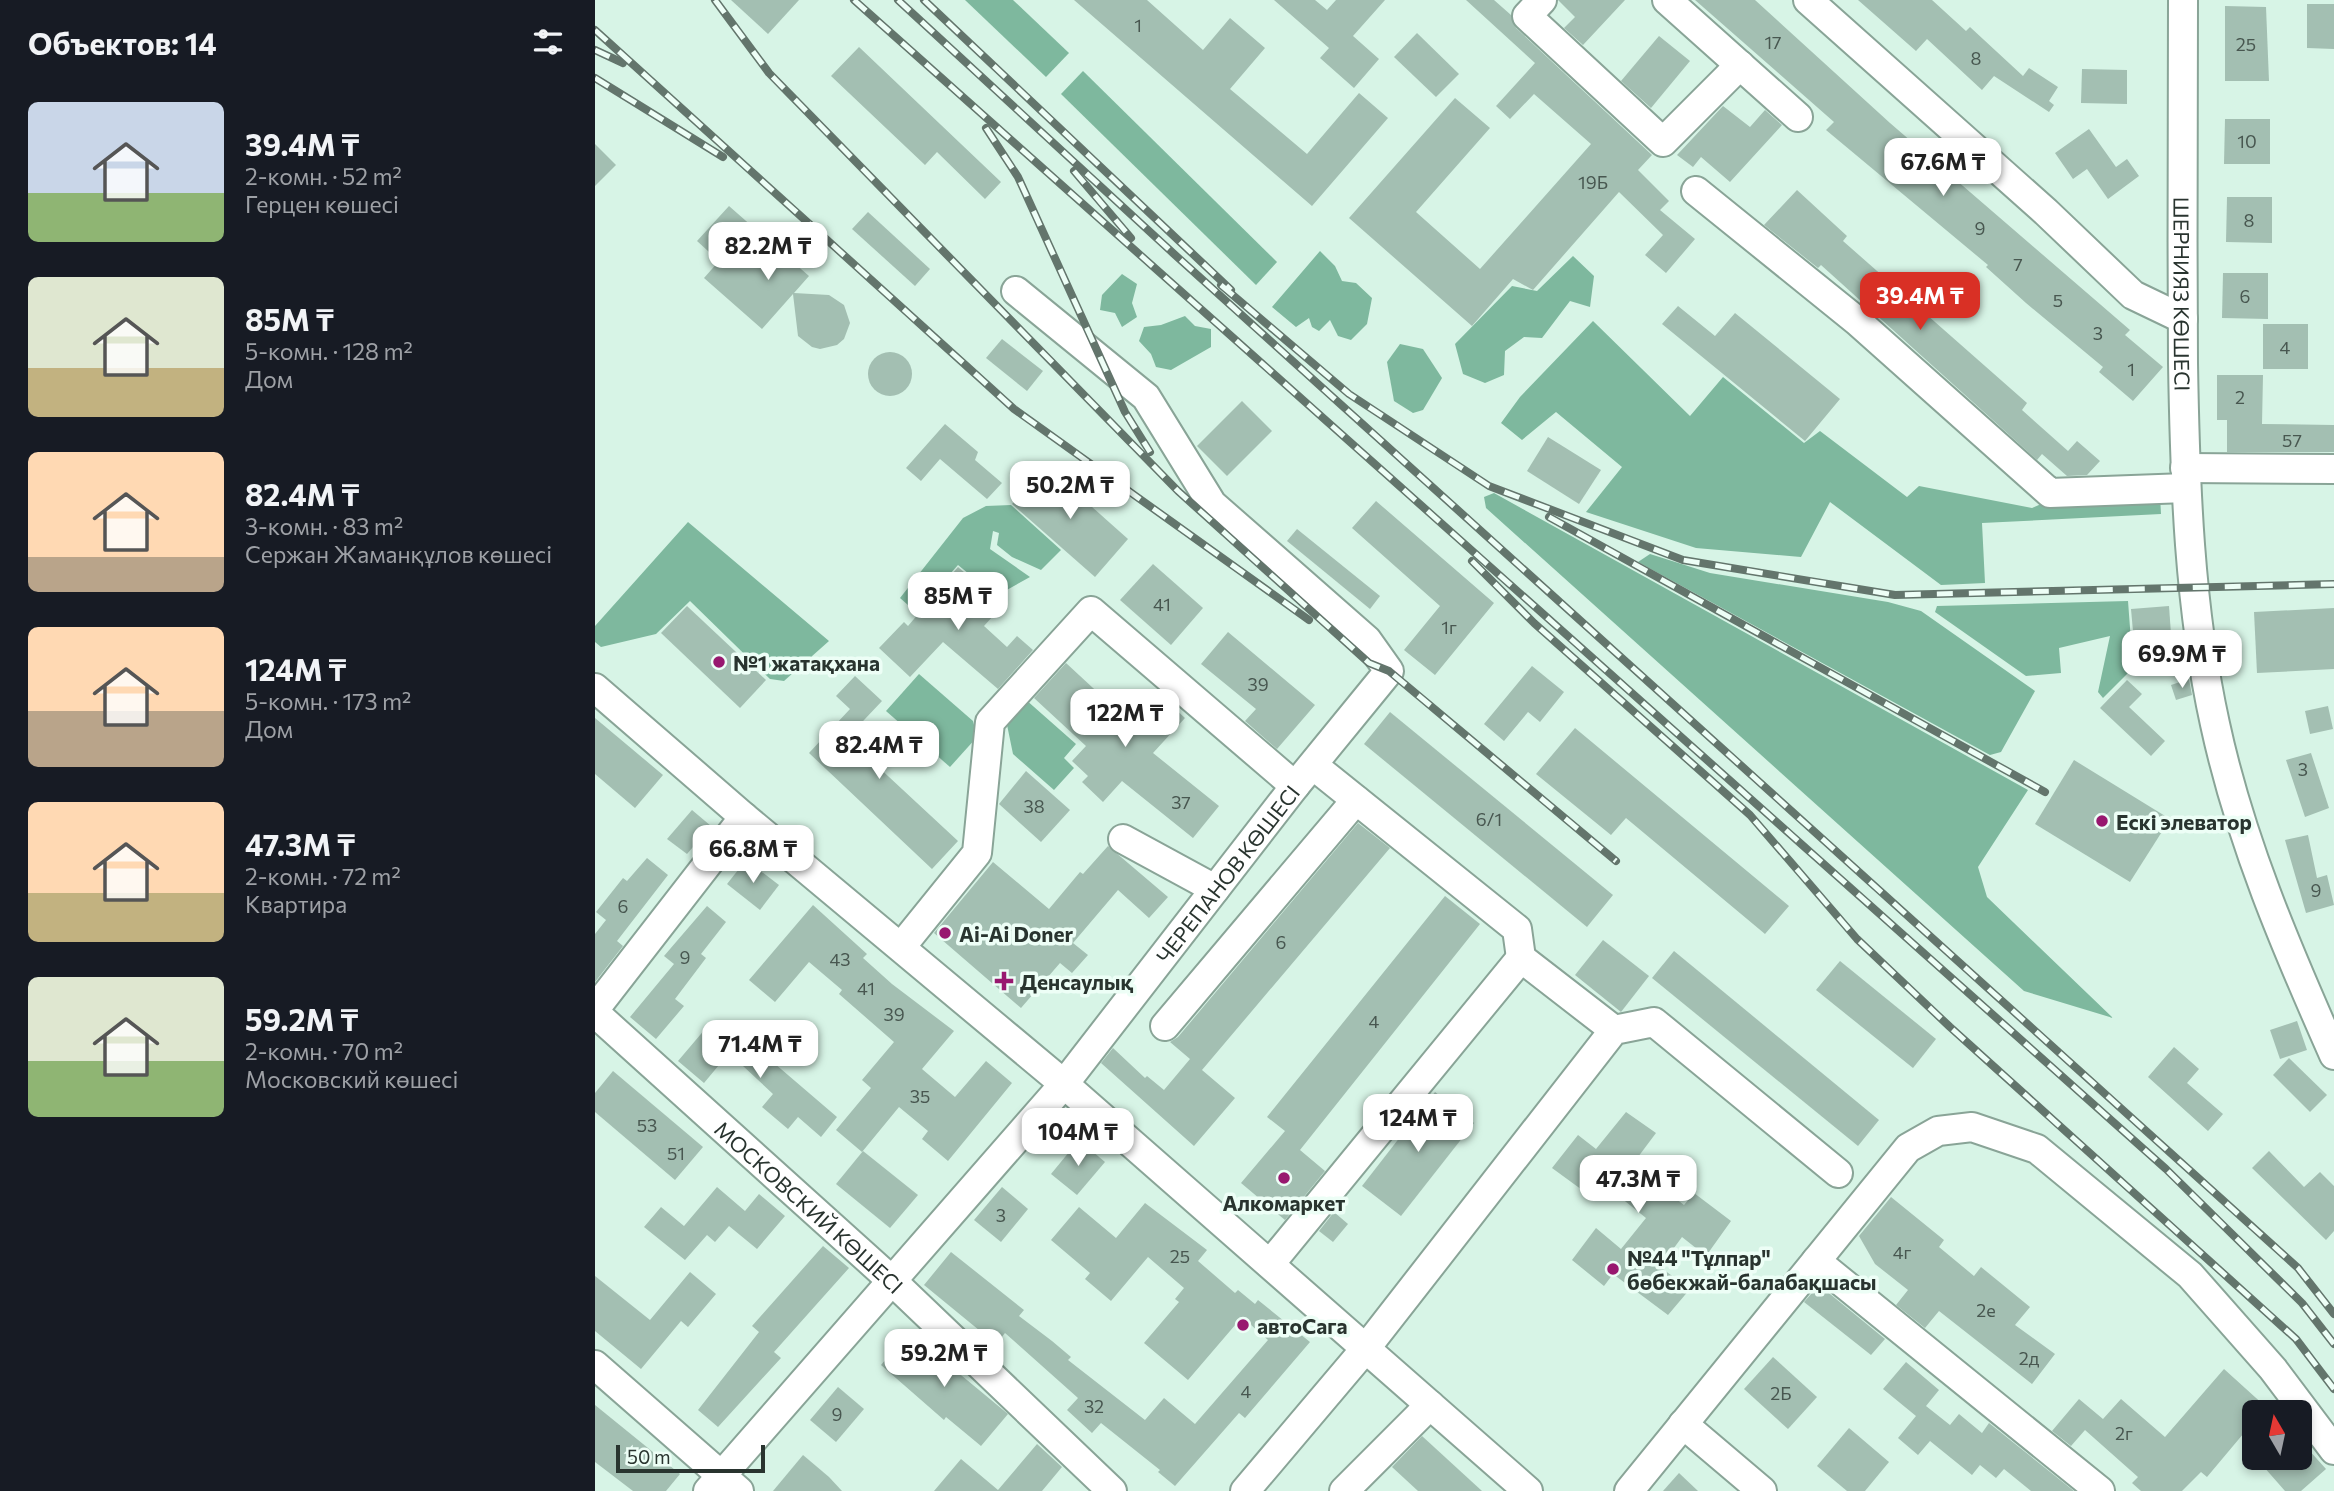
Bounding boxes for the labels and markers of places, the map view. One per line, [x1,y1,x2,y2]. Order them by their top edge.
pin: 67.6M ₸ [1878,138,2008,198]
pin: 82.2M ₸ [703,222,833,282]
pin: 39.4M ₸ [1855,272,1985,332]
pin: 50.2M ₸ [1005,462,1135,521]
pin: 85M ₸ [909,572,1007,632]
pin: 69.9M ₸ [2117,630,2247,690]
place label: №1 жатақхана [733,650,880,675]
marker: №1 жатақхана [711,654,727,670]
pin: 122M ₸ [1068,690,1182,749]
pin: 82.4M ₸ [814,722,944,781]
place label: Ескі элеватор [2116,809,2252,834]
marker: Ескі элеватор [2094,813,2110,829]
pin: 66.8M ₸ [688,826,818,885]
place label: Ai-Ai Doner [959,921,1074,946]
marker: Ai-Ai Doner [937,925,953,941]
place label: Денсаулық [1020,969,1134,994]
marker: Денсаулық [994,971,1014,991]
pin: 71.4M ₸ [695,1020,825,1080]
pin: 124M ₸ [1361,1094,1475,1154]
pin: 104M ₸ [1021,1108,1135,1168]
pin: 47.3M ₸ [1573,1156,1703,1215]
marker: Алкомаркет [1276,1170,1292,1186]
place label: Алкомаркет [1223,1190,1345,1215]
place label: №44 "Тұлпар" бөбекжай-балабақшасы [1627,1245,1877,1294]
marker: №44 "Тұлпар" бөбекжай-балабақшасы [1605,1261,1621,1277]
place label: автоСага [1257,1313,1348,1338]
marker: автоСага [1235,1317,1251,1333]
pin: 59.2M ₸ [879,1330,1009,1389]

